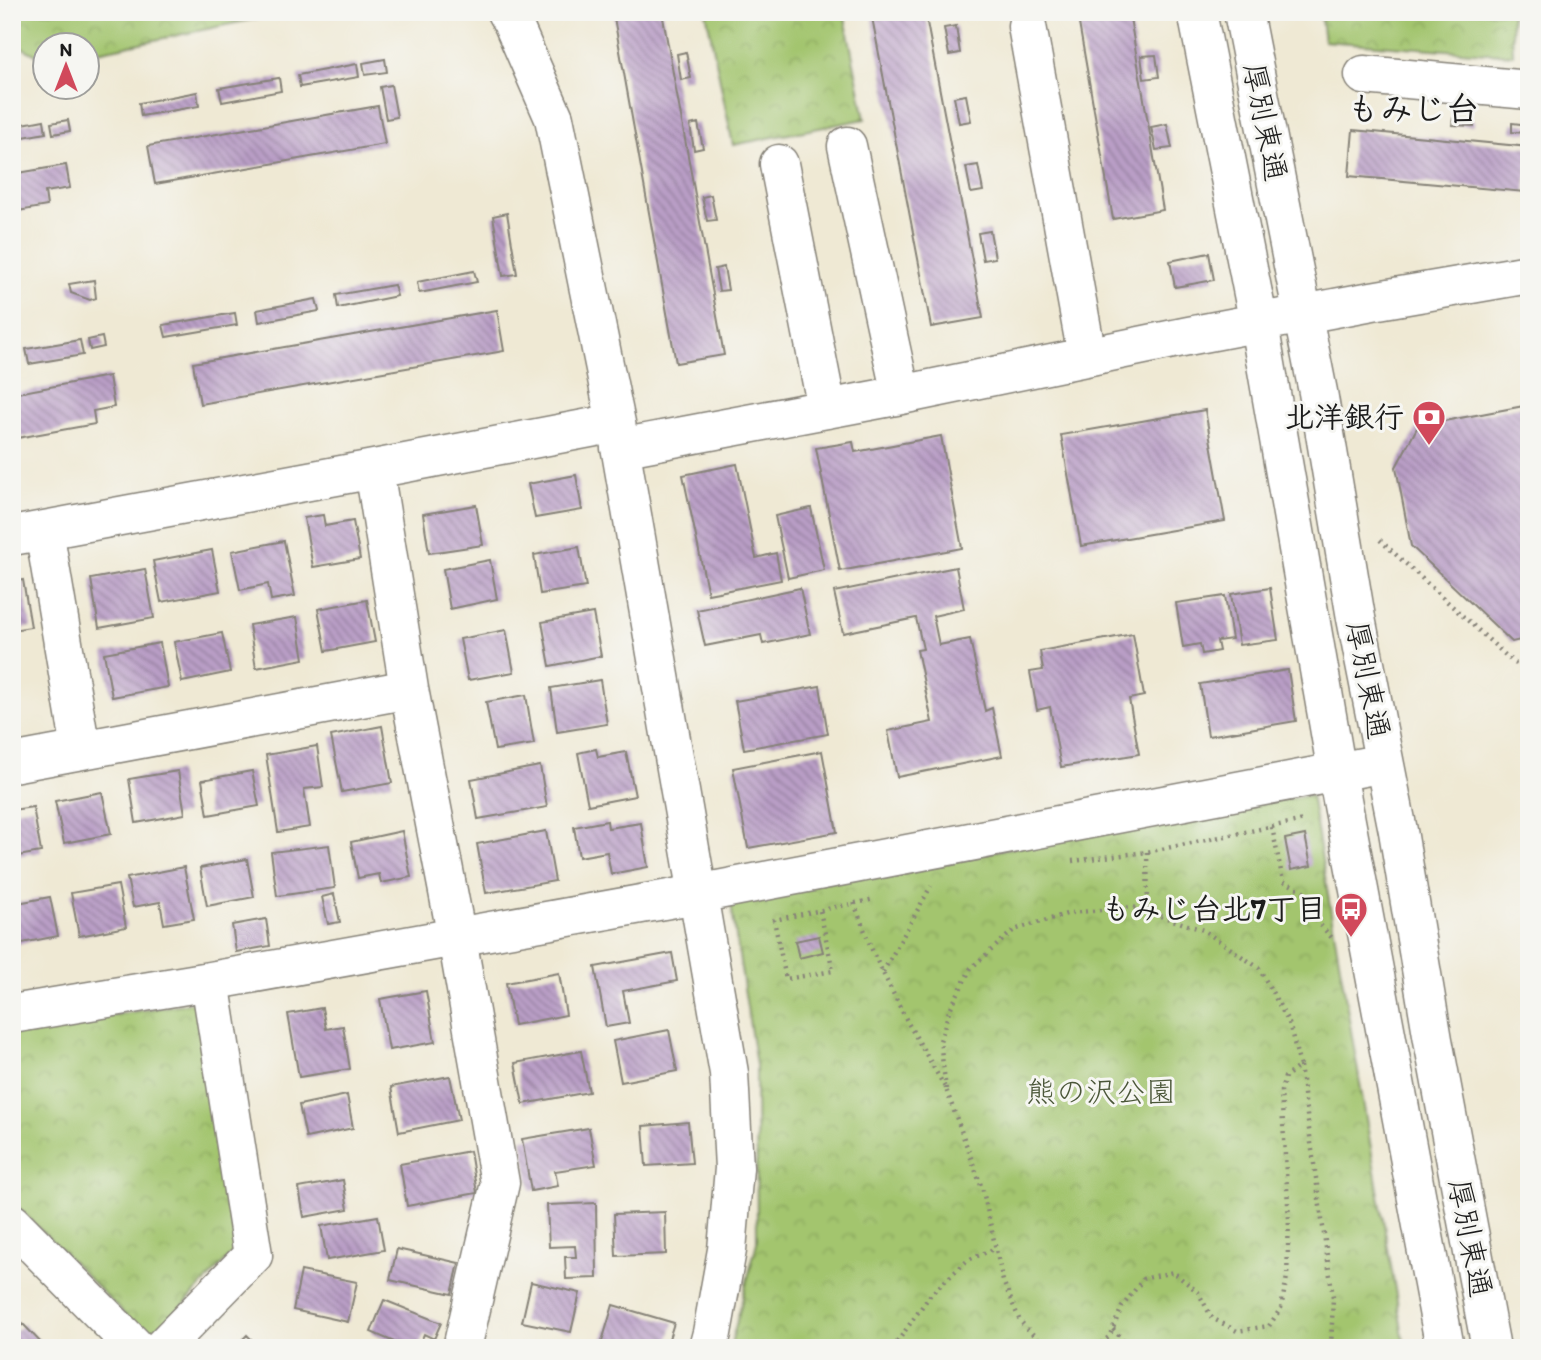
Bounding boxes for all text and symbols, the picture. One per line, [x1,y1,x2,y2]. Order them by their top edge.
north arrow [32,32,102,102]
text: N [60,38,72,61]
street label: 厚別東通 [1236,59,1295,184]
district label: もみじ台 [1347,89,1479,128]
place label: 北洋銀行 [1284,398,1404,435]
bank icon: 北洋銀行 [1410,398,1448,447]
street label: 厚別東通 [1339,617,1398,742]
place label: もみじ台北7丁目 [1101,890,1326,927]
bus stop icon: もみじ台北7丁目 [1332,890,1370,939]
park label: 熊の沢公園 [1026,1073,1176,1110]
street label: 厚別東通 [1441,1175,1500,1300]

